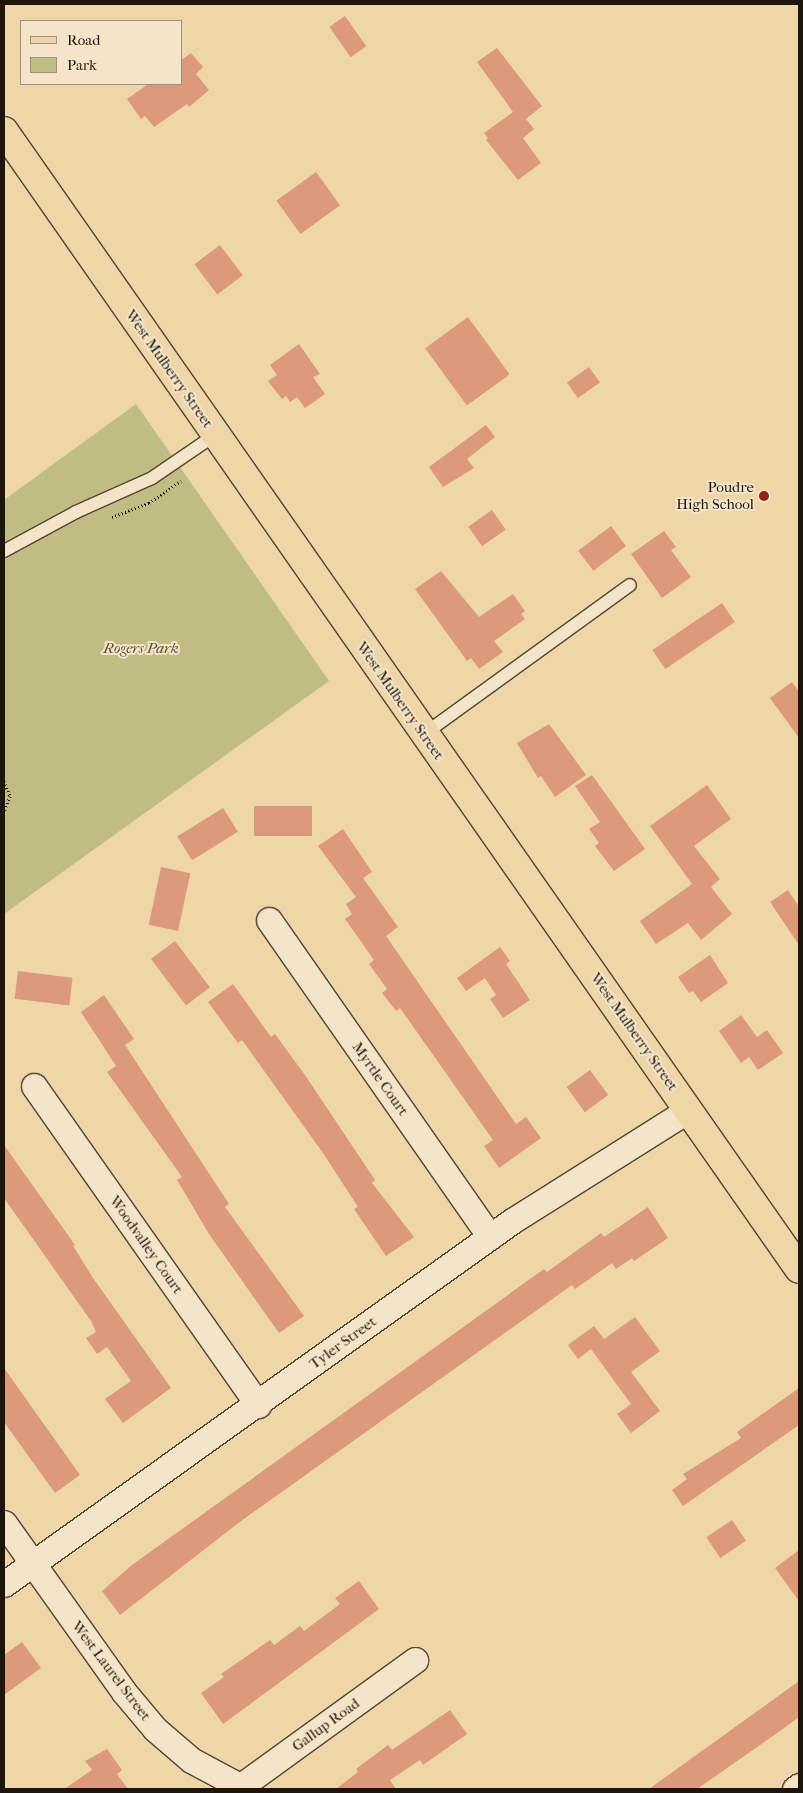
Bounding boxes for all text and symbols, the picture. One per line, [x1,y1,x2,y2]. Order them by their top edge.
legend [20,20,182,85]
text: Road [67,31,100,49]
text: Park [67,56,97,74]
street label: West Mulberry Street [121,306,217,432]
place label: Poudre High School [676,478,754,513]
marker: Poudre High School [758,490,770,502]
street label: West Mulberry Street [352,638,448,764]
park label: Rogers Park [103,640,179,658]
street label: West Mulberry Street [586,969,682,1095]
street label: Myrtle Court [348,1039,412,1119]
street label: Woodvalley Court [105,1192,187,1298]
street label: Tyler Street [306,1313,380,1373]
street label: West Laurel Street [68,1618,154,1724]
street label: Gallup Road [289,1695,363,1755]

